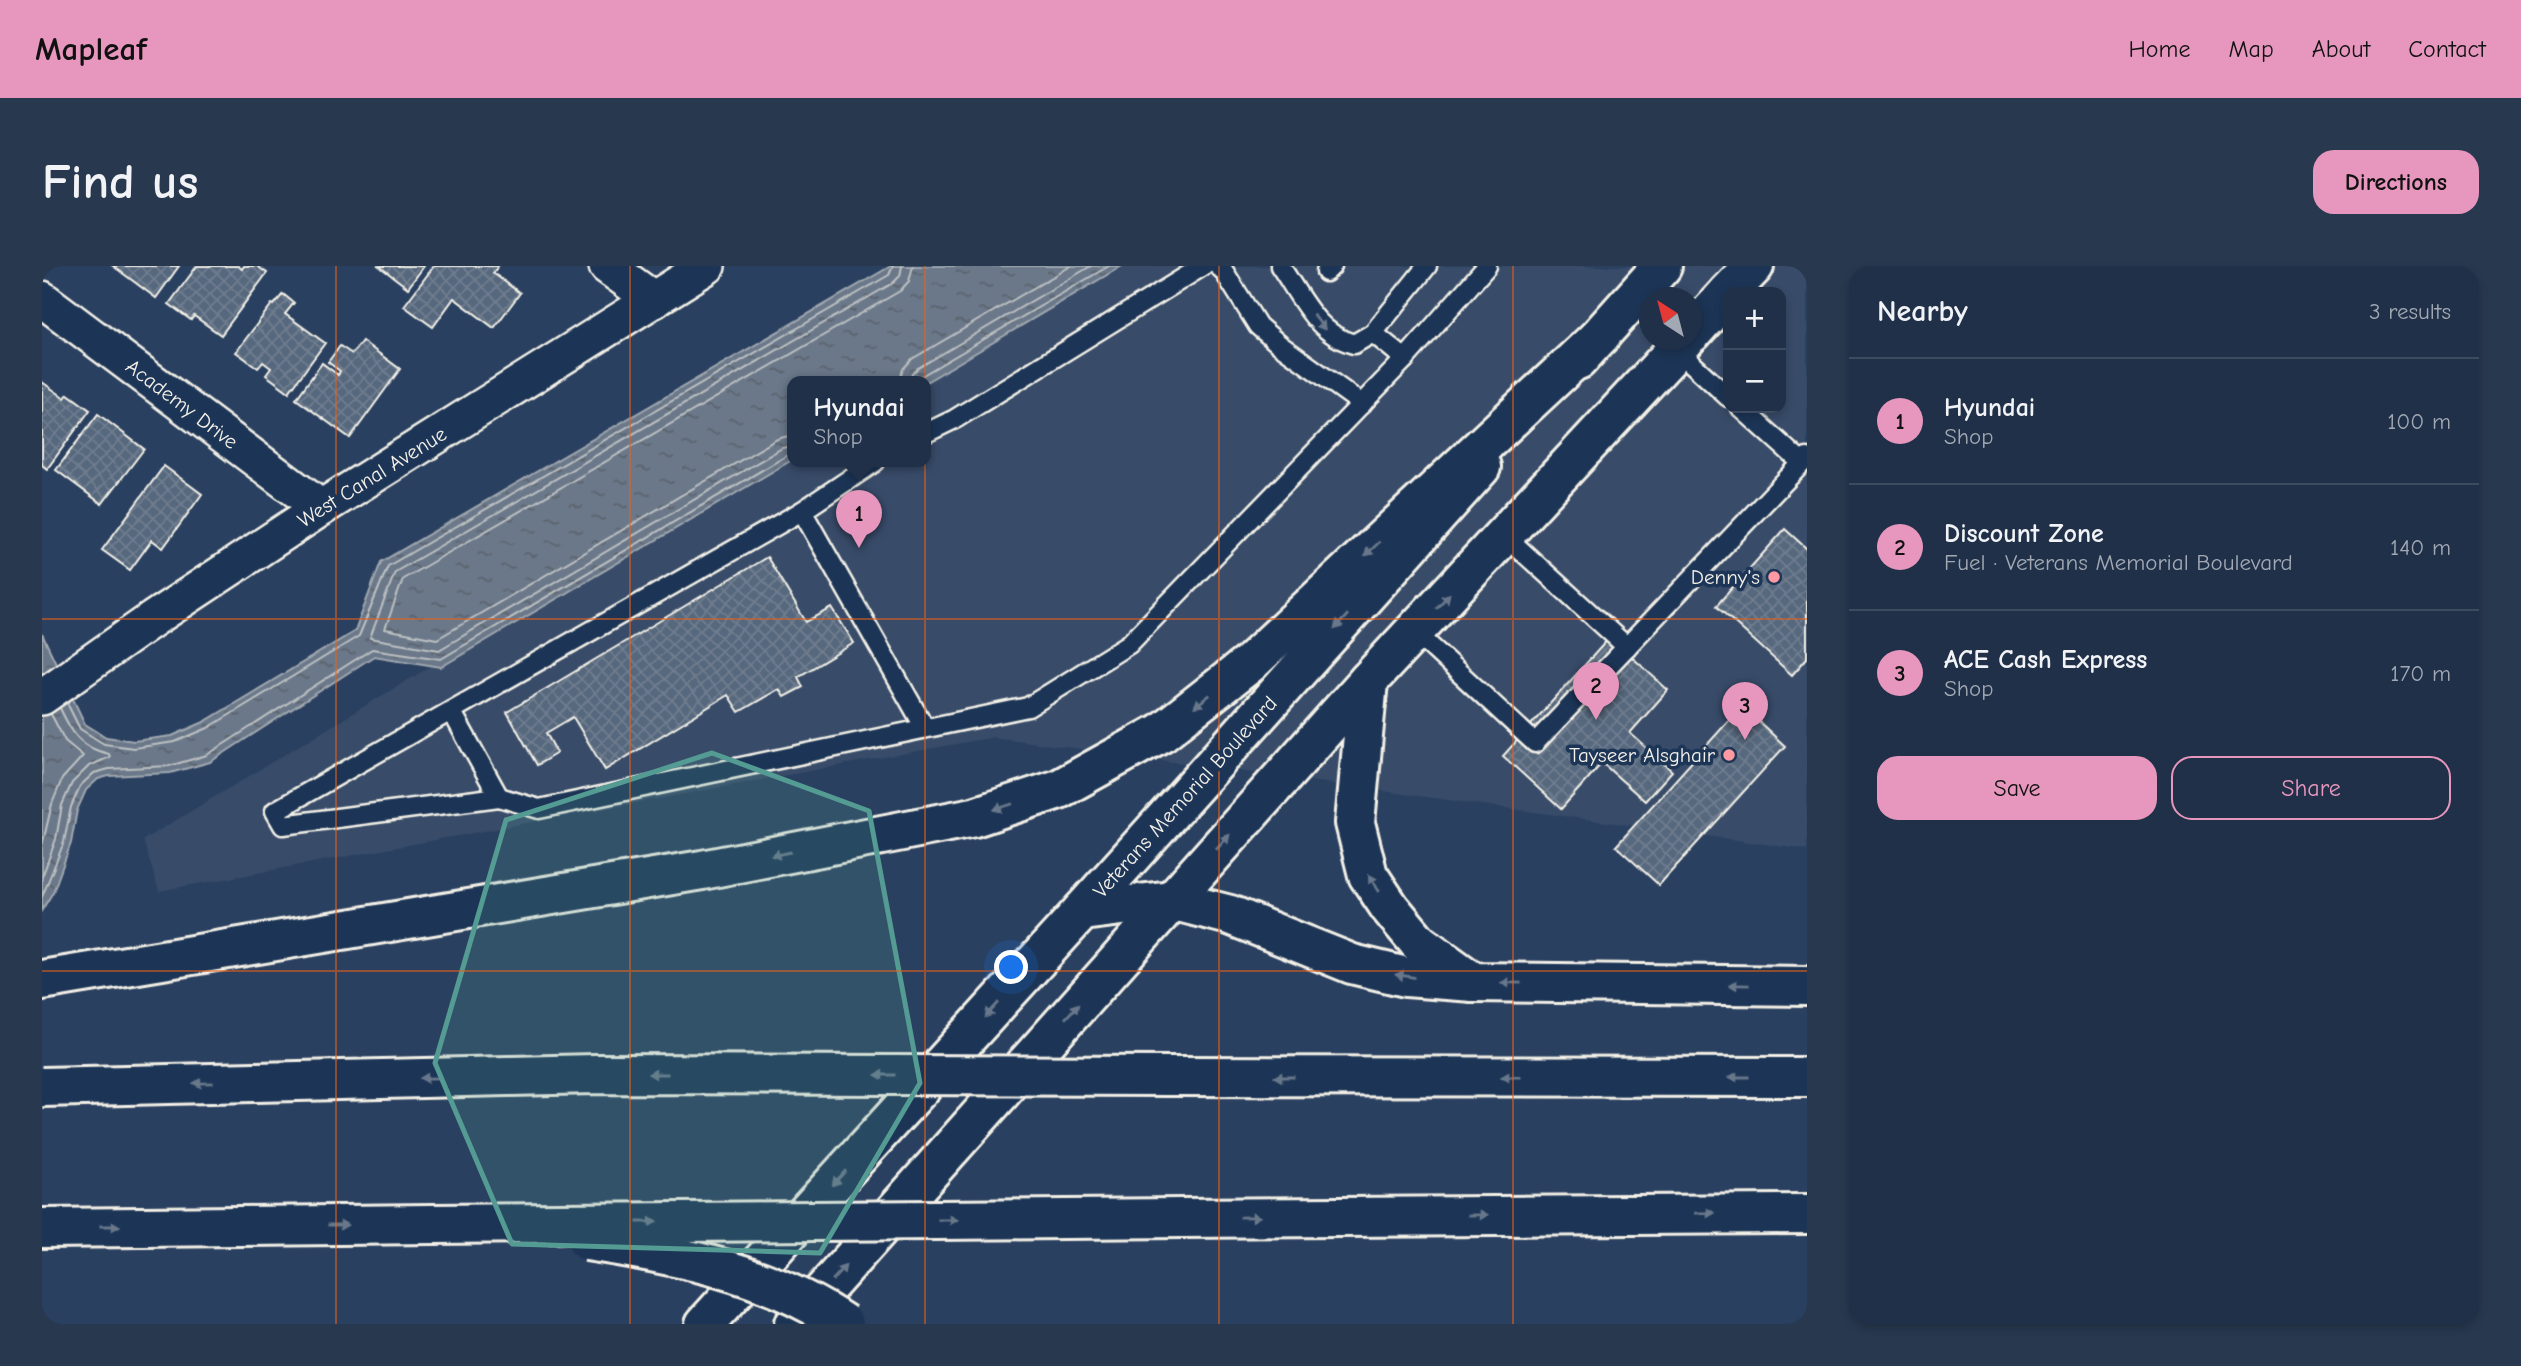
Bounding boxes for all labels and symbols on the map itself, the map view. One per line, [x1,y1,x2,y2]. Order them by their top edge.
north arrow [1639,287,1702,350]
one-way arrow [1312,312,1327,330]
street label: Academy Drive [121,354,243,454]
street label: West Canal Avenue [293,422,451,532]
pin: 1 [836,490,882,548]
one-way arrow [1363,541,1381,557]
place label: Denny's [1691,565,1760,589]
marker: Denny's [1766,569,1782,585]
one-way arrow [1434,593,1450,610]
one-way arrow [1334,613,1350,630]
pin: 2 [1573,662,1619,720]
pin: 3 [1722,682,1768,740]
street label: Veterans Memorial Boulevard [1088,691,1282,903]
one-way arrow [1194,693,1212,708]
place label: Tayseer Alsghair [1569,743,1716,767]
marker: Tayseer Alsghair [1721,747,1737,763]
one-way arrow [992,802,1013,813]
one-way arrow [1215,834,1231,851]
one-way arrow [770,849,792,860]
one-way arrow [1367,874,1380,893]
your location [994,950,1028,984]
one-way arrow [1394,970,1416,981]
one-way arrow [1500,977,1522,988]
one-way arrow [1728,979,1750,991]
one-way arrow [985,1001,1001,1018]
one-way arrow [1063,1003,1079,1020]
one-way arrow [647,1068,669,1080]
one-way arrow [874,1069,896,1081]
one-way arrow [1273,1071,1295,1083]
one-way arrow [1500,1071,1522,1083]
one-way arrow [1728,1071,1750,1083]
one-way arrow [419,1072,441,1084]
one-way arrow [192,1077,214,1089]
one-way arrow [831,1169,847,1187]
one-way arrow [1694,1207,1716,1219]
one-way arrow [1467,1209,1489,1221]
one-way arrow [1239,1211,1261,1223]
one-way arrow [938,1214,960,1226]
one-way arrow [637,1216,659,1228]
one-way arrow [327,1219,349,1231]
one-way arrow [99,1220,121,1232]
one-way arrow [831,1264,847,1282]

